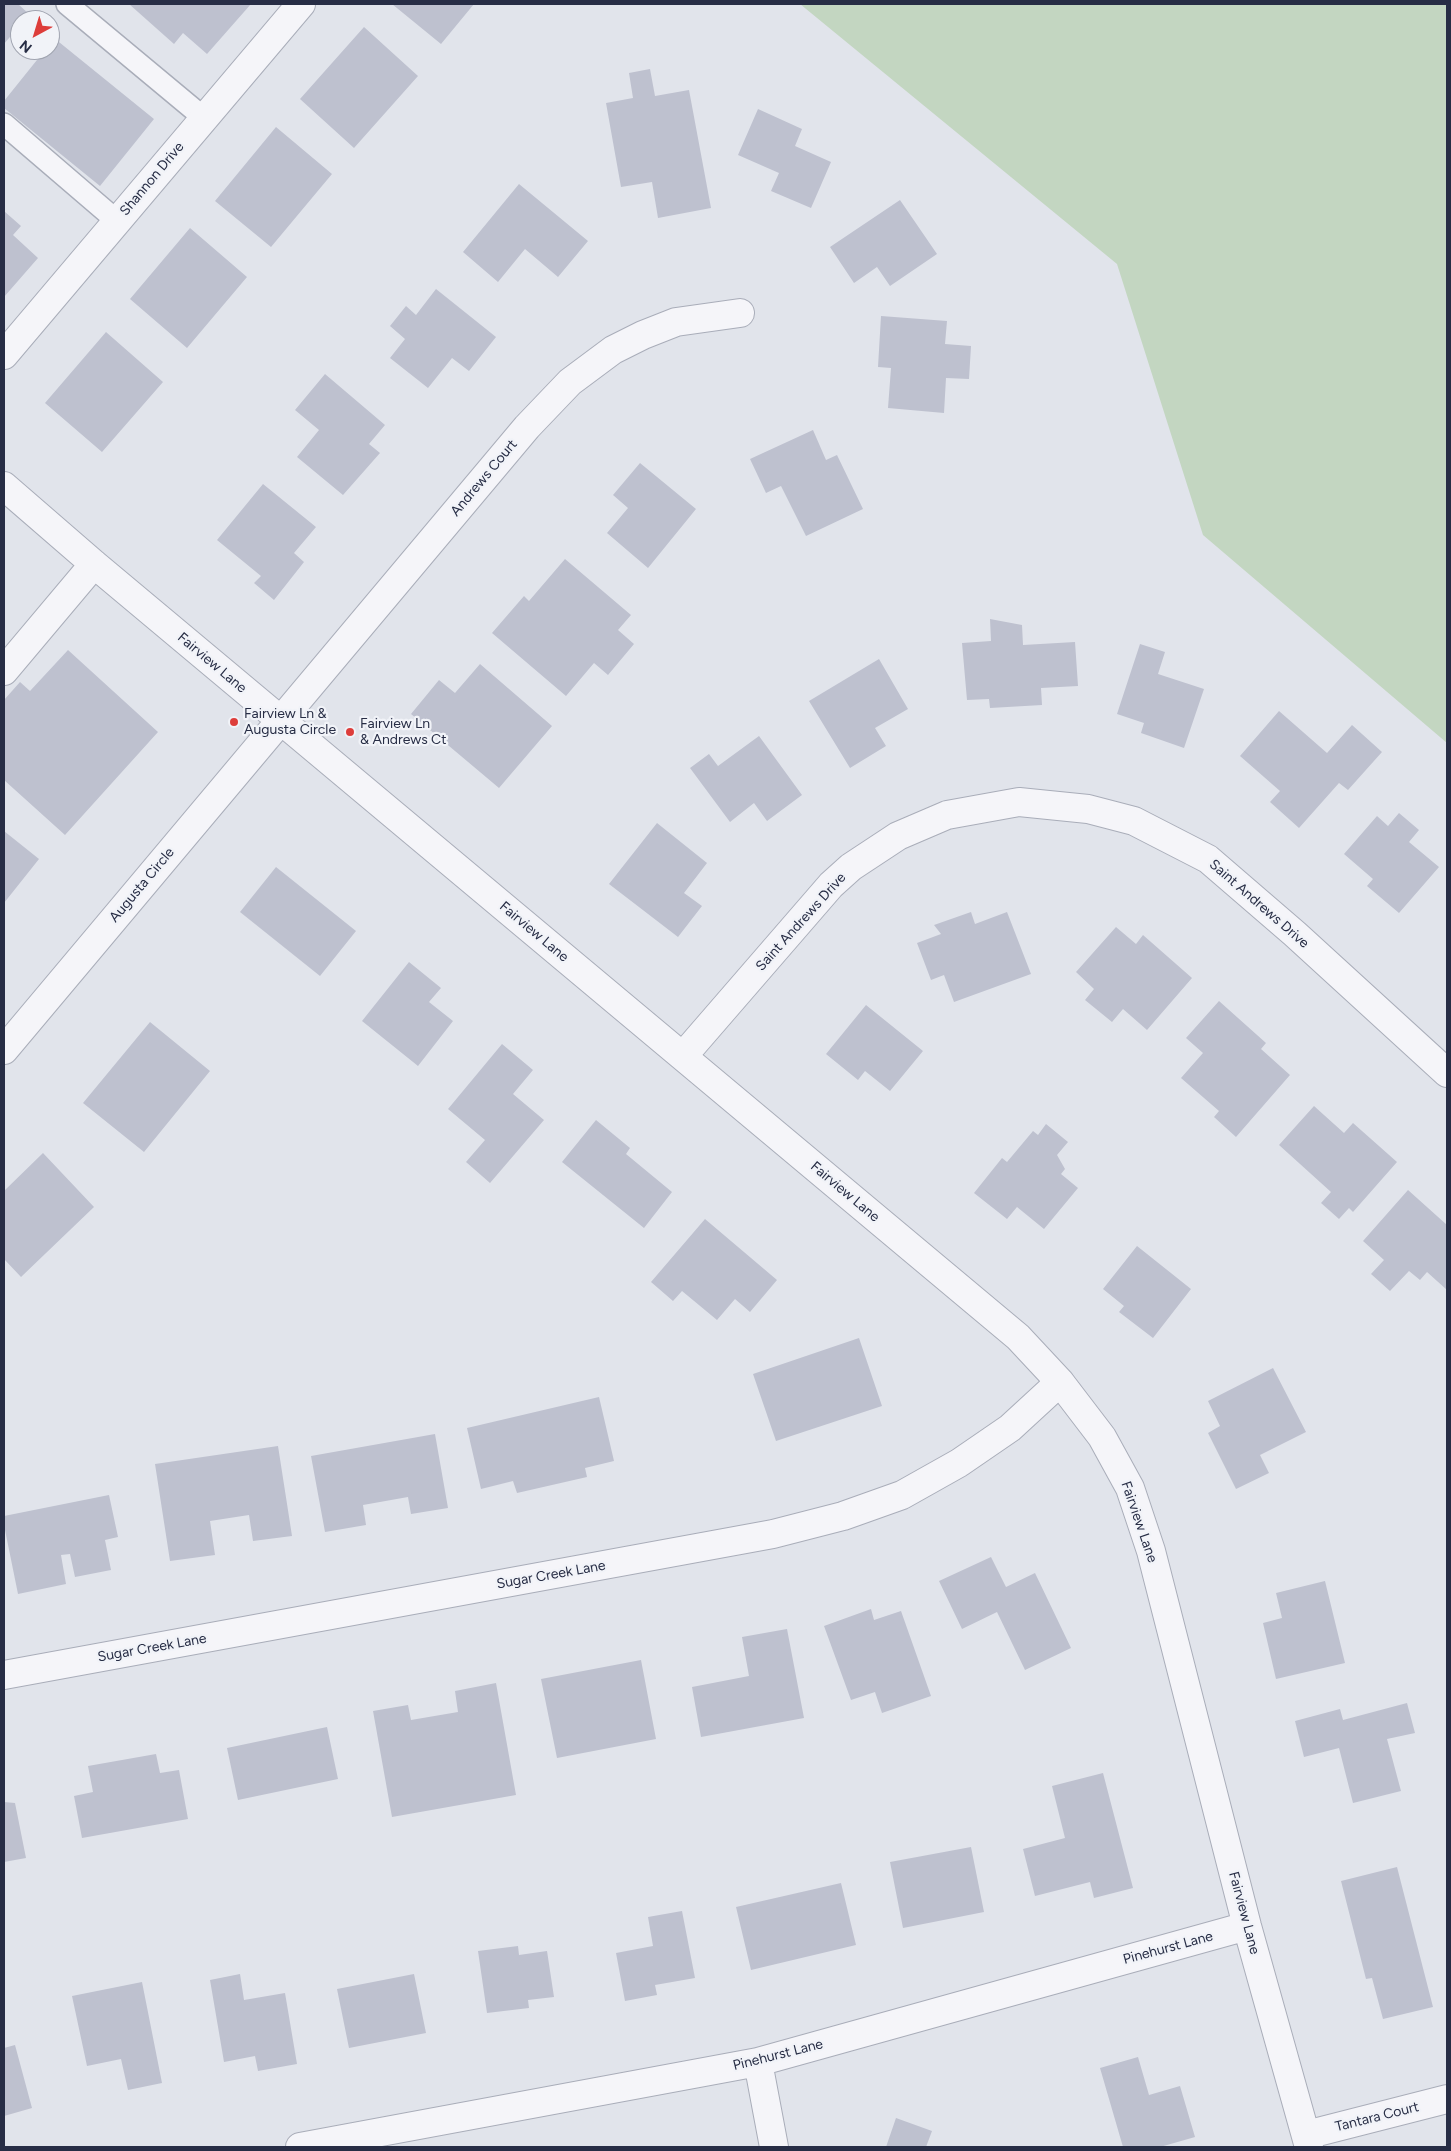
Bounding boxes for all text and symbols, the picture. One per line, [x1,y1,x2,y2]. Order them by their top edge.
north arrow [10,10,60,60]
text: N [16,36,35,56]
street label: Shannon Drive [116,139,188,219]
street label: Andrews Court [447,436,521,520]
street label: Fairview Lane [174,629,250,697]
place label: Fairview Ln & Augusta Circle [244,706,336,739]
marker: Fairview Ln & Augusta Circle [228,716,240,728]
place label: Fairview Ln & Andrews Ct [360,716,447,749]
marker: Fairview Ln & Andrews Ct [344,726,356,738]
street label: Augusta Circle [106,844,178,926]
street label: Saint Andrews Drive [1206,856,1312,952]
street label: Saint Andrews Drive [752,869,850,975]
street label: Fairview Lane [496,898,572,966]
street label: Fairview Lane [807,1158,883,1226]
street label: Fairview Lane [1117,1479,1161,1565]
street label: Sugar Creek Lane [495,1557,607,1593]
street label: Sugar Creek Lane [96,1630,208,1666]
street label: Fairview Lane [1225,1870,1263,1956]
street label: Pinehurst Lane [1121,1928,1215,1968]
street label: Pinehurst Lane [731,2036,825,2074]
street label: Tantara Court [1333,2098,1421,2136]

